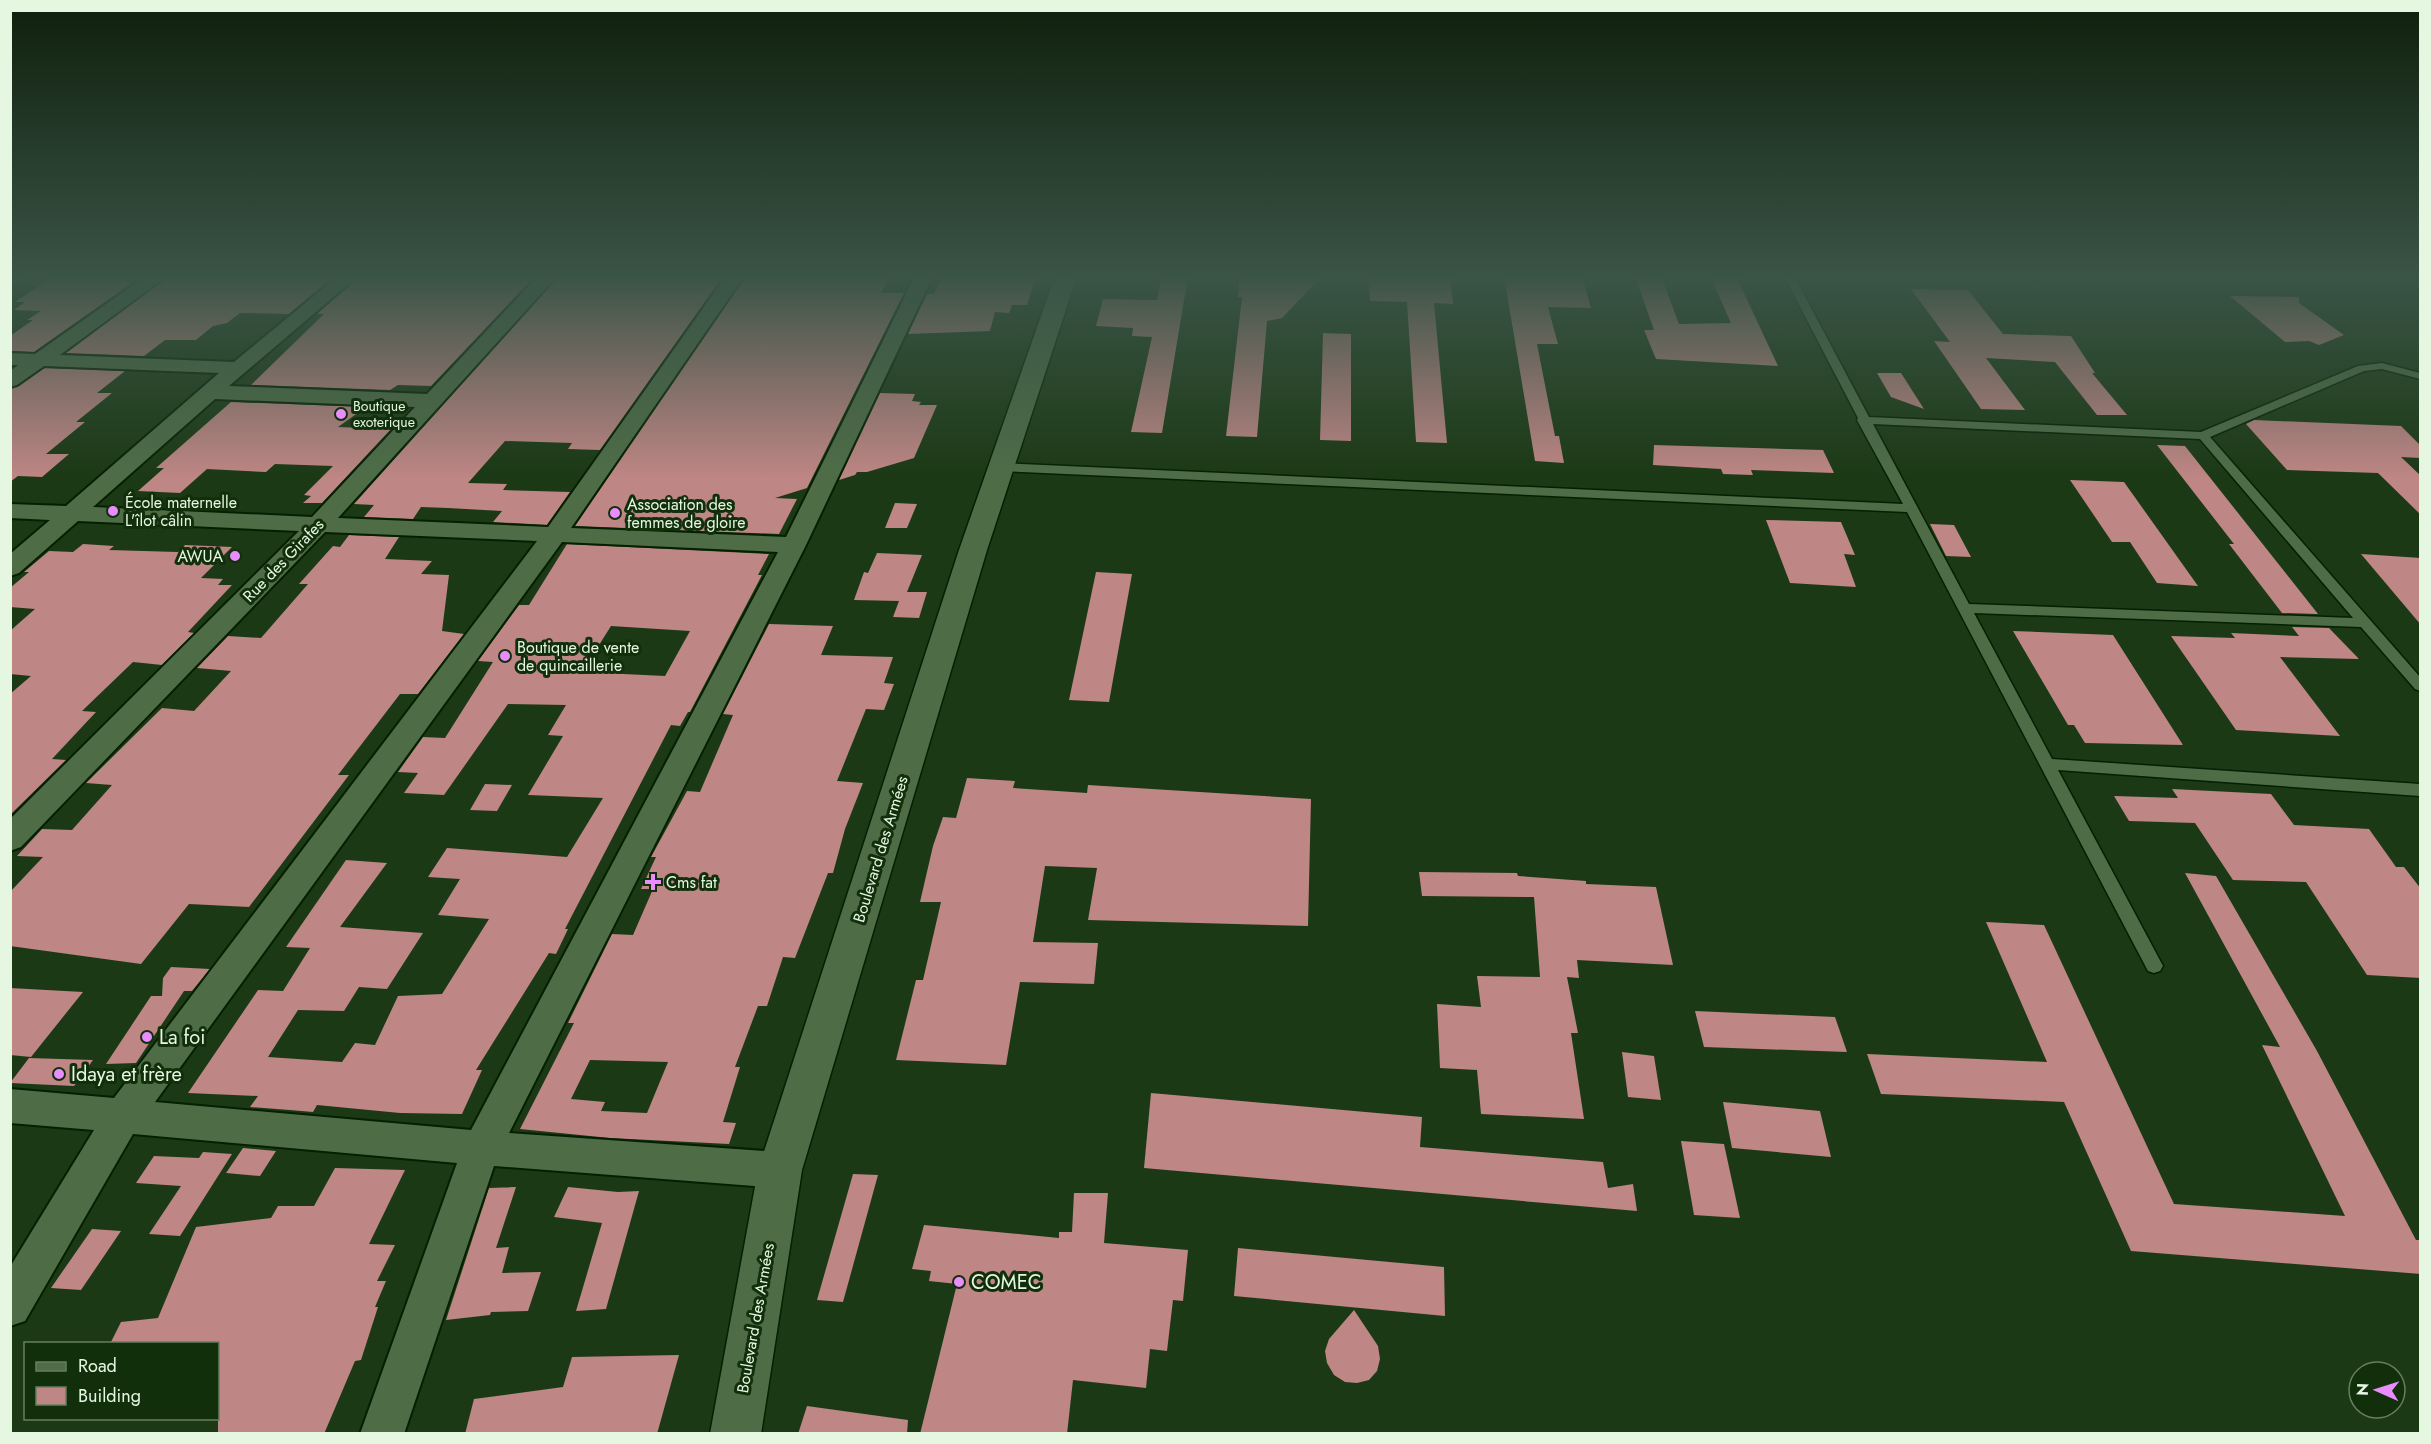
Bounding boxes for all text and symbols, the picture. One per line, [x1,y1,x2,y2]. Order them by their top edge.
place label: Boutique exoterique [353,396,415,432]
marker: Boutique exoterique [334,407,348,421]
place label: École maternelle L'îlot câlin [125,491,237,532]
place label: Association des femmes de gloire [627,493,746,534]
marker: École maternelle L'îlot câlin [106,504,120,518]
marker: Association des femmes de gloire [608,506,622,520]
street label: Rue des Girafes [238,514,329,607]
place label: AWUA [178,545,223,568]
marker: AWUA [228,549,242,563]
place label: Boutique de vente de quincaillerie [517,636,639,677]
marker: Boutique de vente de quincaillerie [498,649,512,663]
street label: Boulevard des Armées [847,773,914,925]
place label: Cms fat [666,871,717,894]
marker: Cms fat [644,873,662,891]
place label: La foi [159,1023,205,1052]
marker: La foi [140,1030,154,1044]
place label: Idaya et frère [71,1060,182,1089]
marker: Idaya et frère [52,1067,66,1081]
street label: Boulevard des Armées [731,1241,780,1395]
place label: COMEC [971,1268,1041,1297]
marker: COMEC [952,1275,966,1289]
legend [24,1342,219,1420]
text: Road [78,1353,117,1379]
north arrow [2347,1360,2407,1420]
text: N [2351,1382,2374,1396]
text: Building [78,1383,141,1409]

